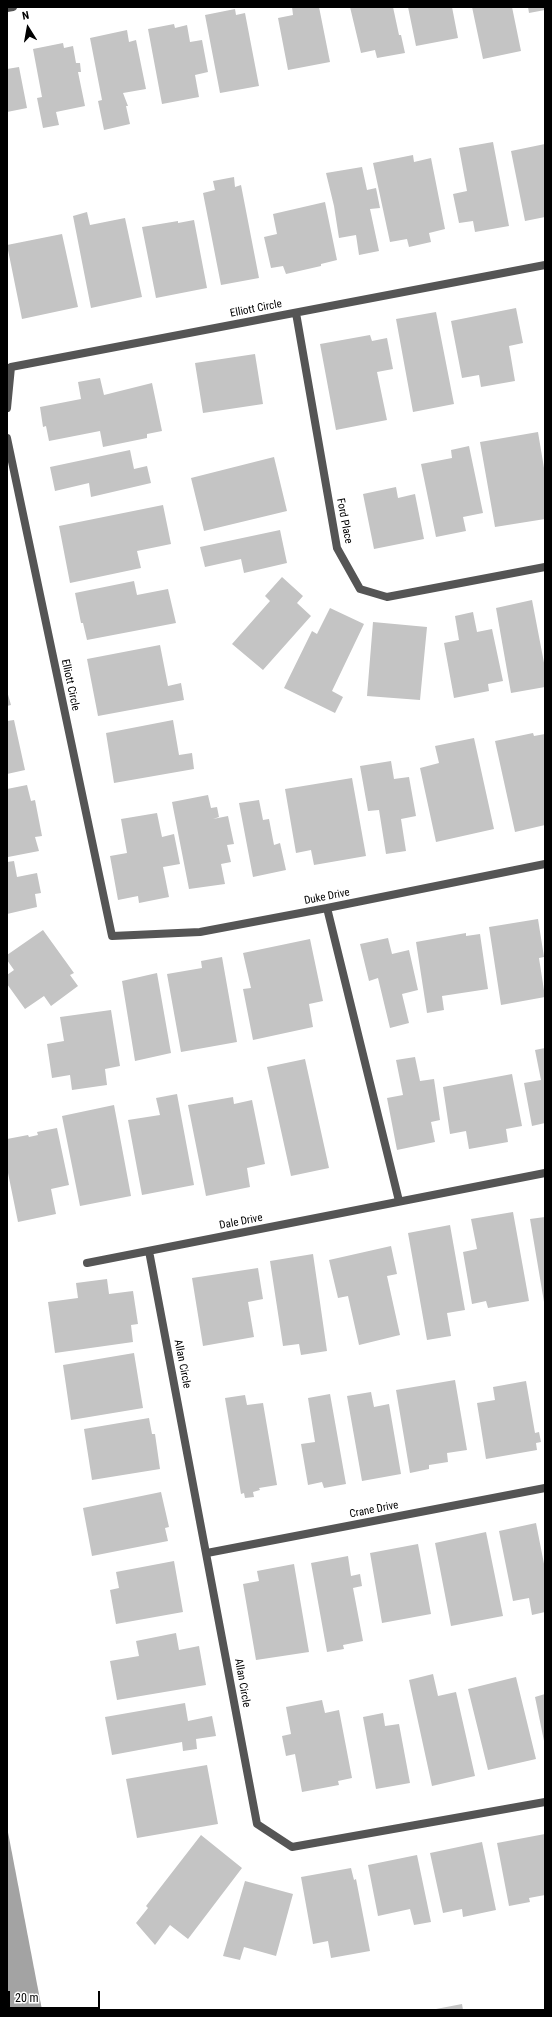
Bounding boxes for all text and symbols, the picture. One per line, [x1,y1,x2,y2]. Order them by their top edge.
north arrow [8,8,48,48]
text: N [21,9,30,23]
street label: Elliott Circle [229,298,283,320]
street label: Ford Place [333,497,355,545]
street label: Elliott Circle [58,658,82,712]
street label: Duke Drive [303,886,351,908]
street label: Dale Drive [218,1211,264,1233]
street label: Allan Circle [171,1339,193,1389]
street label: Crane Drive [348,1499,400,1521]
street label: Allan Circle [231,1658,253,1708]
scale bar [10,1983,102,2009]
text: 20 m [15,1991,39,2005]

